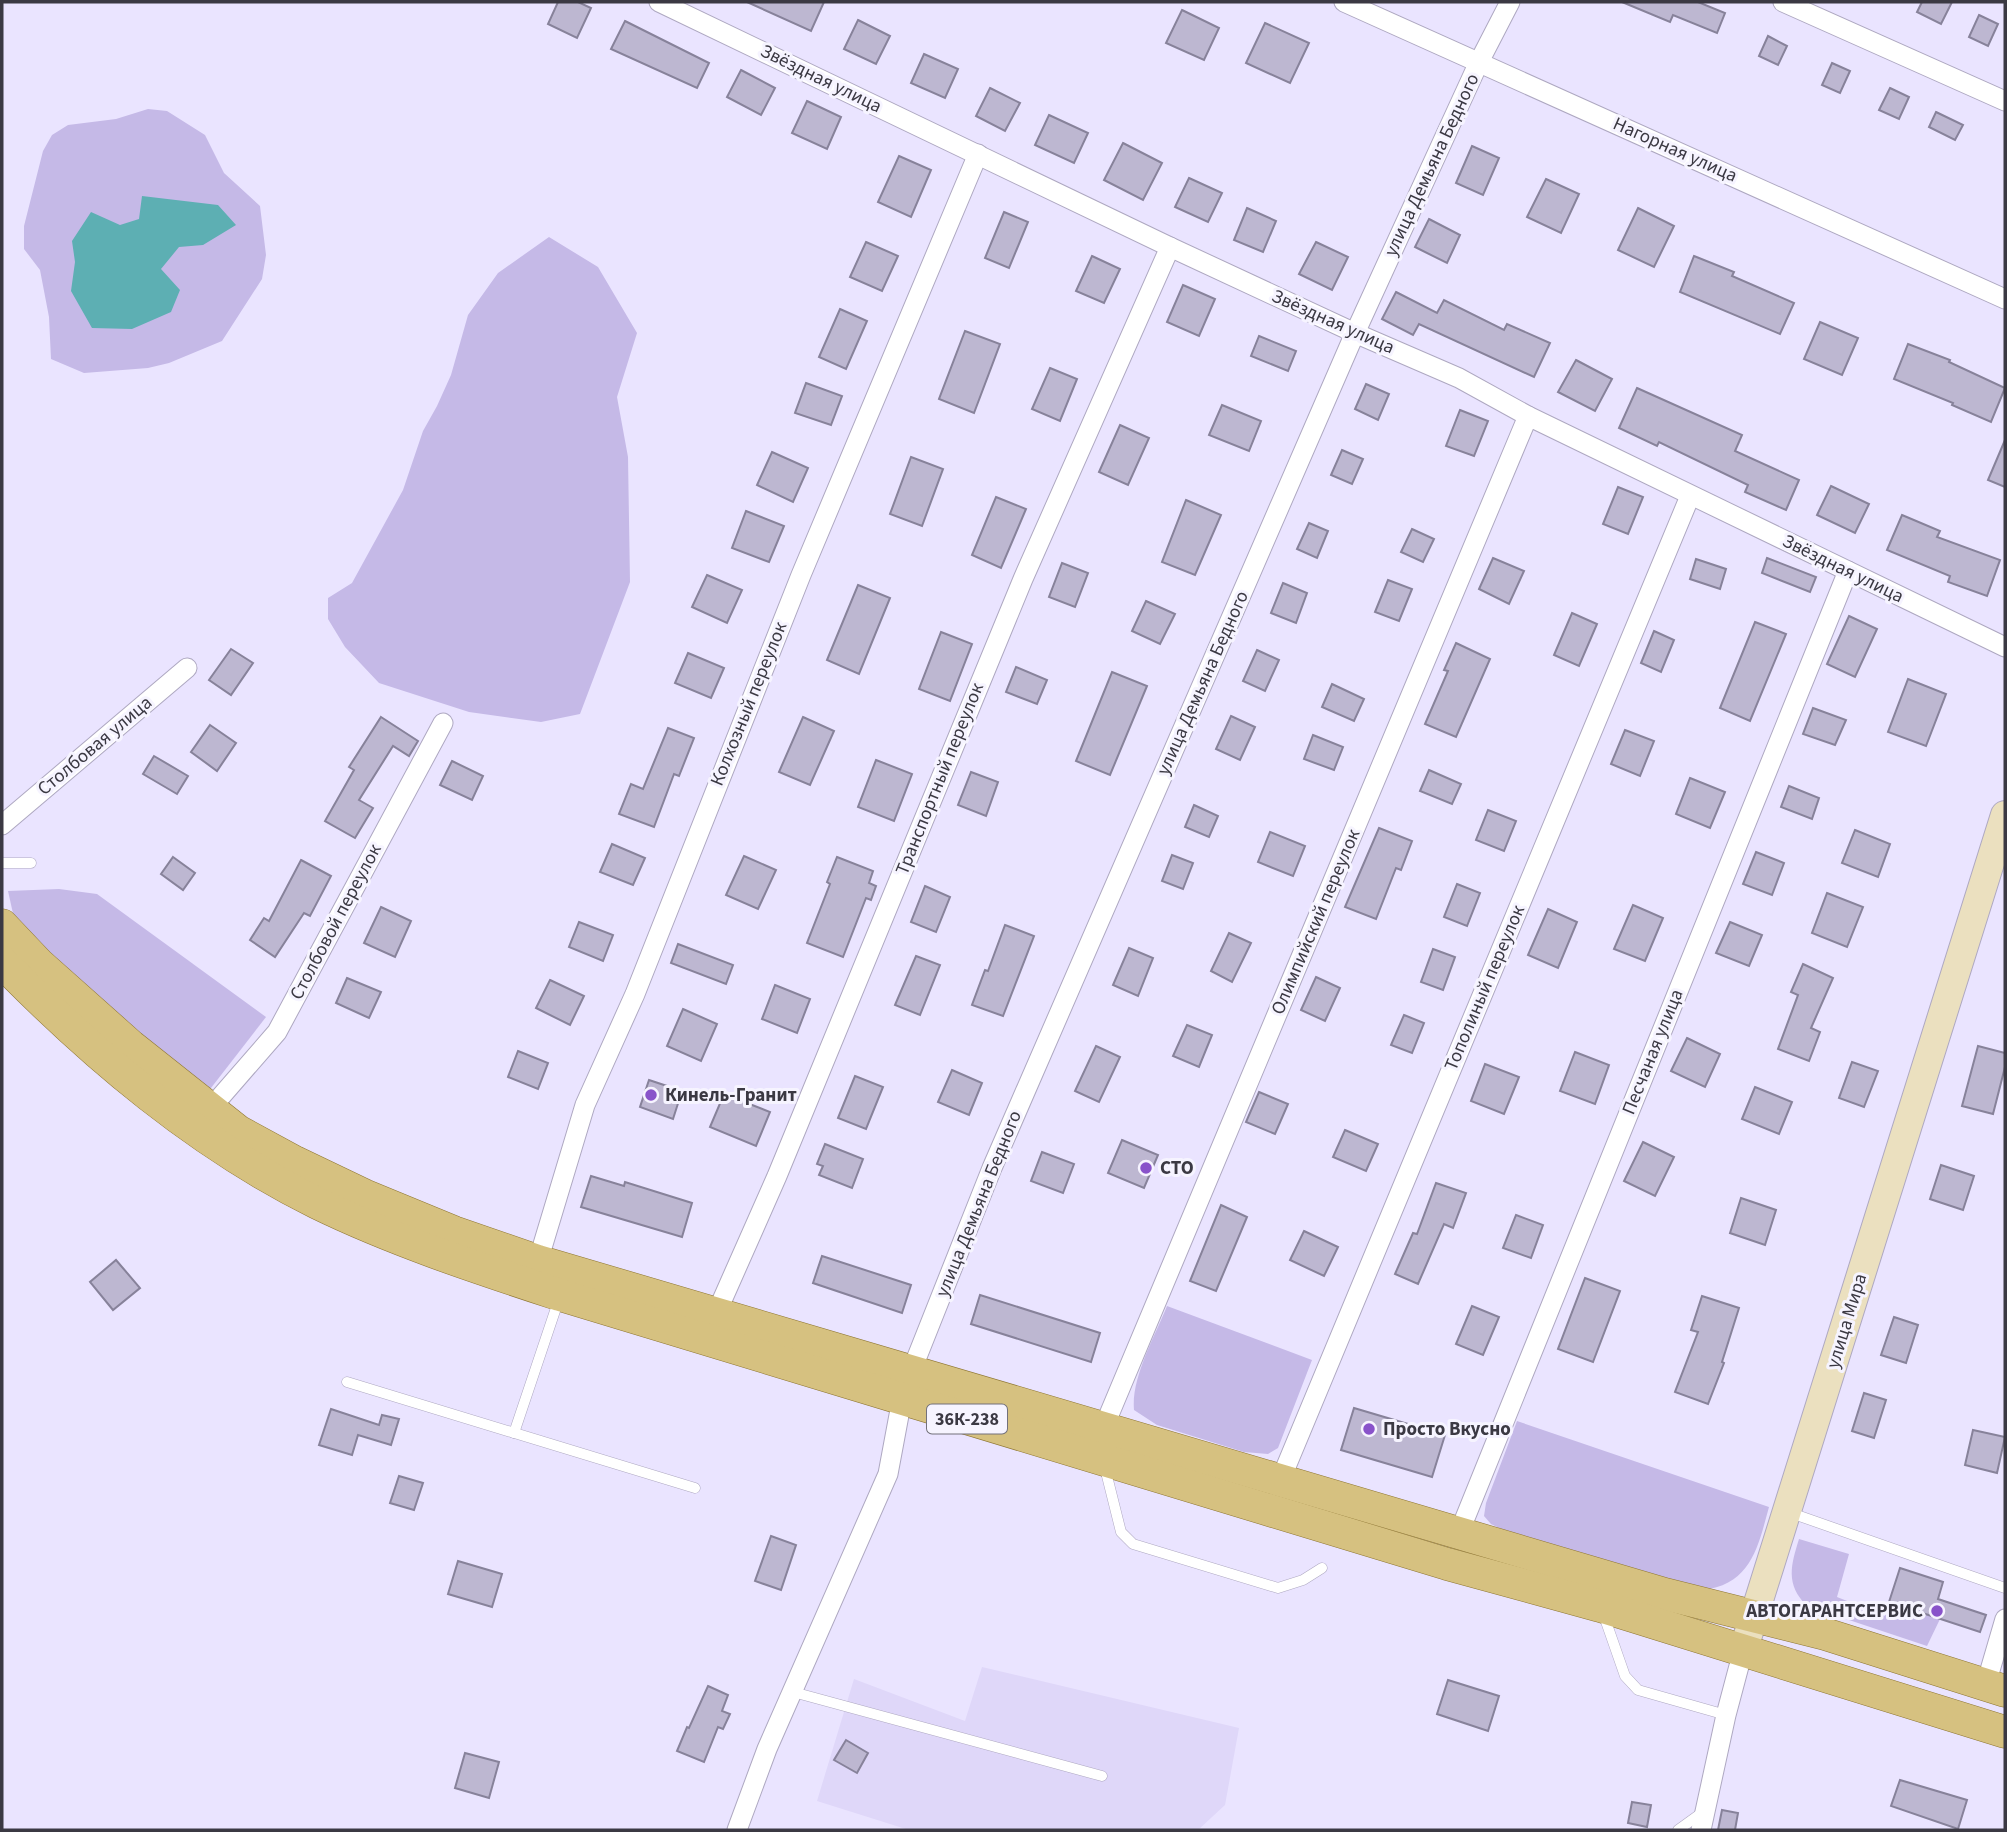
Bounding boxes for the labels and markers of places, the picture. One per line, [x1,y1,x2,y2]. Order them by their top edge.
place label: Кинель-Гранит [665,1082,797,1109]
marker: Кинель-Гранит [643,1087,659,1103]
place label: СТО [1160,1155,1194,1182]
marker: СТО [1138,1160,1154,1176]
place label: Просто Вкусно [1383,1416,1511,1443]
marker: Просто Вкусно [1361,1421,1377,1437]
place label: АВТОГАРАНТСЕРВИС [1745,1598,1923,1625]
marker: АВТОГАРАНТСЕРВИС [1929,1603,1945,1619]

